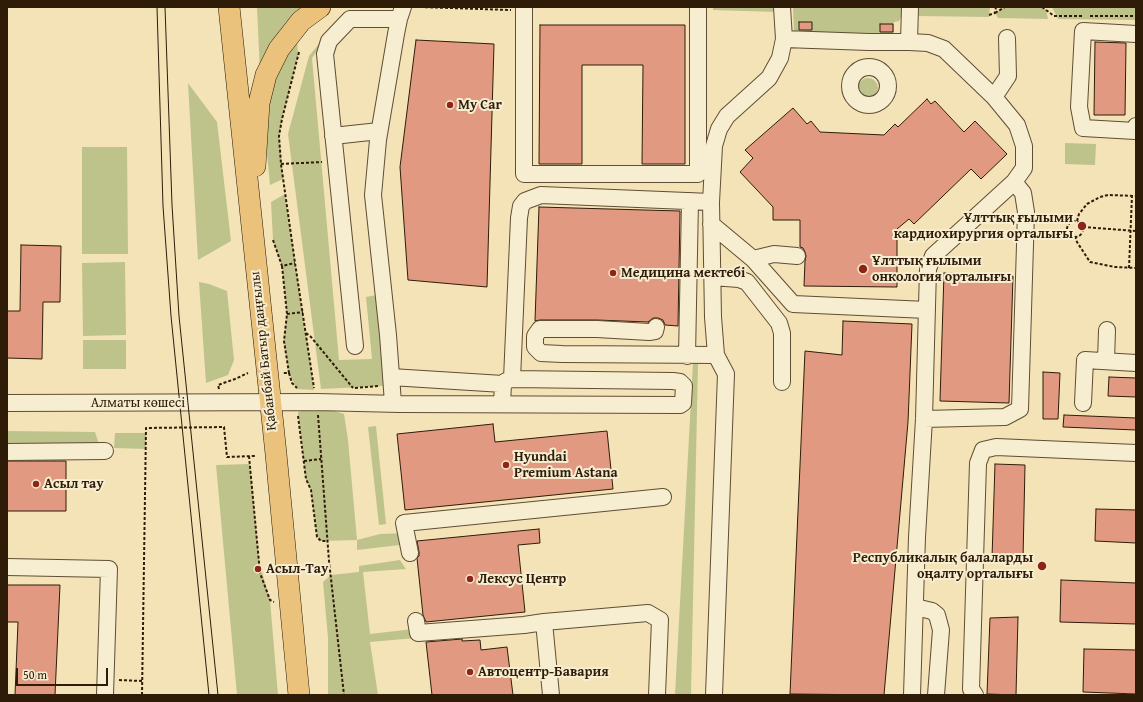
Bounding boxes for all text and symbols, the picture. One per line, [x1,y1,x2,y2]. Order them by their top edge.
place label: My Car [458,97,502,113]
marker: My Car [445,100,455,110]
place label: Ұлттық ғылыми кардиохирургия орталығы [894,210,1073,242]
marker: Ұлттық ғылыми кардиохирургия орталығы [1076,220,1088,232]
place label: Ұлттық ғылыми онкология орталығы [872,253,1011,286]
marker: Ұлттық ғылыми онкология орталығы [857,263,869,275]
place label: Медицина мектебі [621,265,745,281]
marker: Медицина мектебі [608,268,618,278]
street label: Қабанбай Батыр даңғылы [247,270,281,432]
street label: Алматы көшесі [91,395,185,411]
place label: Hyundai Premium Astana [514,449,618,482]
marker: Hyundai Premium Astana [501,460,511,470]
place label: Асыл тау [44,476,104,492]
marker: Асыл тау [31,479,41,489]
place label: Республикалық балаларды оңалту орталығы [853,550,1033,582]
marker: Республикалық балаларды оңалту орталығы [1036,560,1048,572]
place label: Асыл-Тау [266,561,328,577]
marker: Асыл-Тау [253,564,263,574]
place label: Лексус Центр [478,571,566,587]
marker: Лексус Центр [465,574,475,584]
scale bar [18,660,110,686]
place label: Автоцентр-Бавария [478,664,609,680]
text: 50 m [23,666,47,683]
marker: Автоцентр-Бавария [465,667,475,677]

